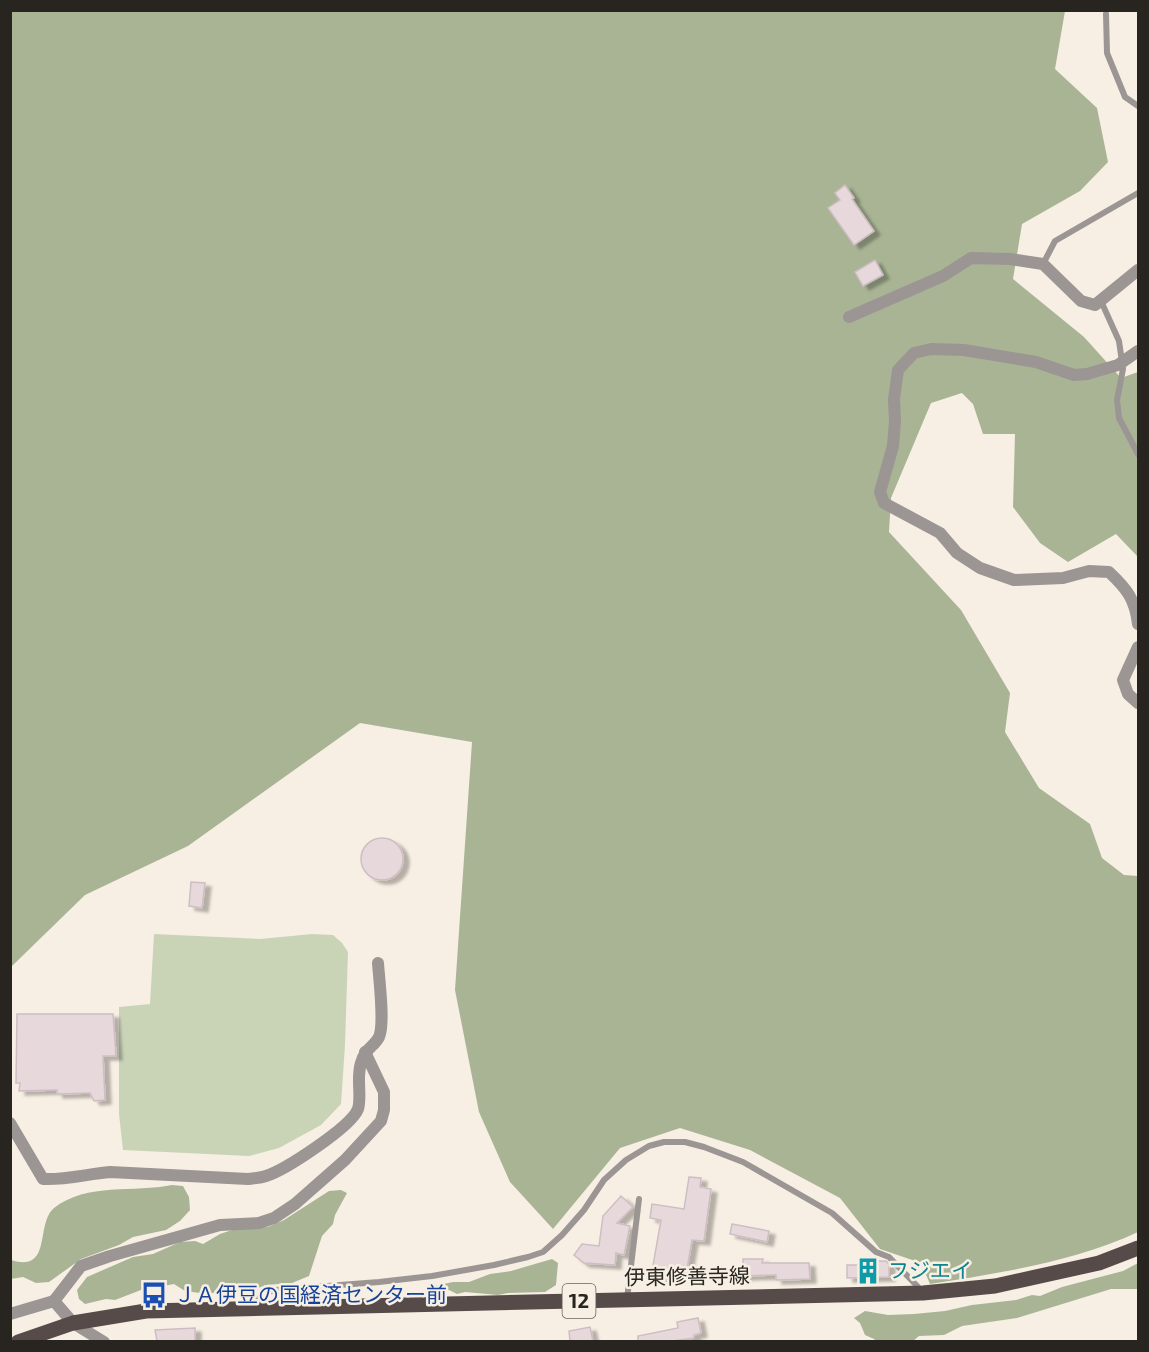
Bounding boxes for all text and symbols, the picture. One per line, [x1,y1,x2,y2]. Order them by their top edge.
building icon: フジエイ [853,1256,883,1286]
place label: フジエイ [888,1257,972,1282]
street label: 伊東修善寺線 [624,1262,750,1289]
bus stop icon: ＪＡ伊豆の国経済センター前 [139,1280,169,1310]
place label: ＪＡ伊豆の国経済センター前 [174,1281,447,1306]
road number: 12 [562,1284,596,1318]

